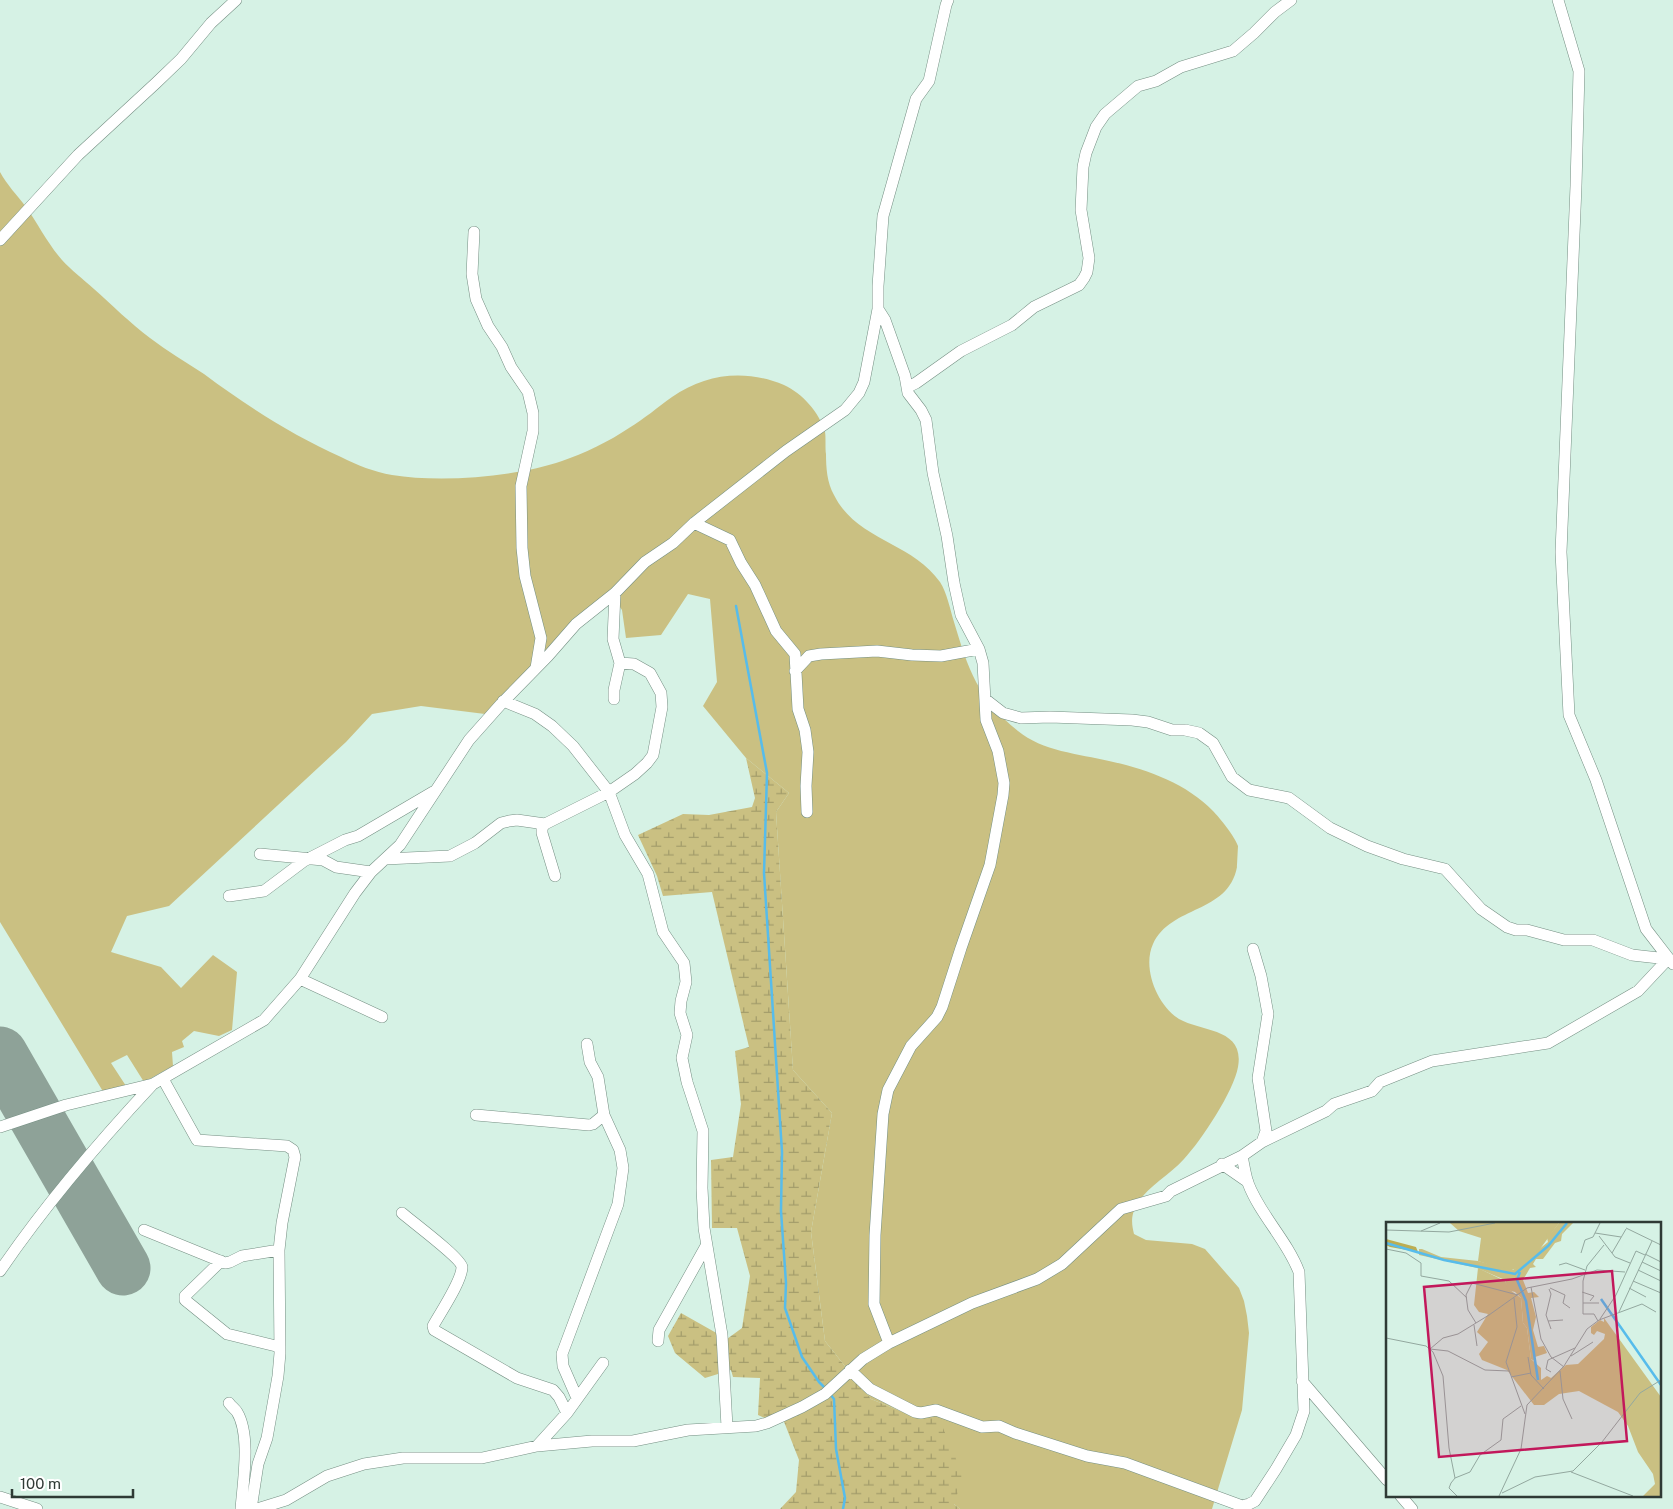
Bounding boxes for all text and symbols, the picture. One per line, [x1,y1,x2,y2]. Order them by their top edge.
inset map [1386,1222,1660,1496]
scale bar [12,1466,134,1498]
text: 100 m [20,1475,61,1492]

